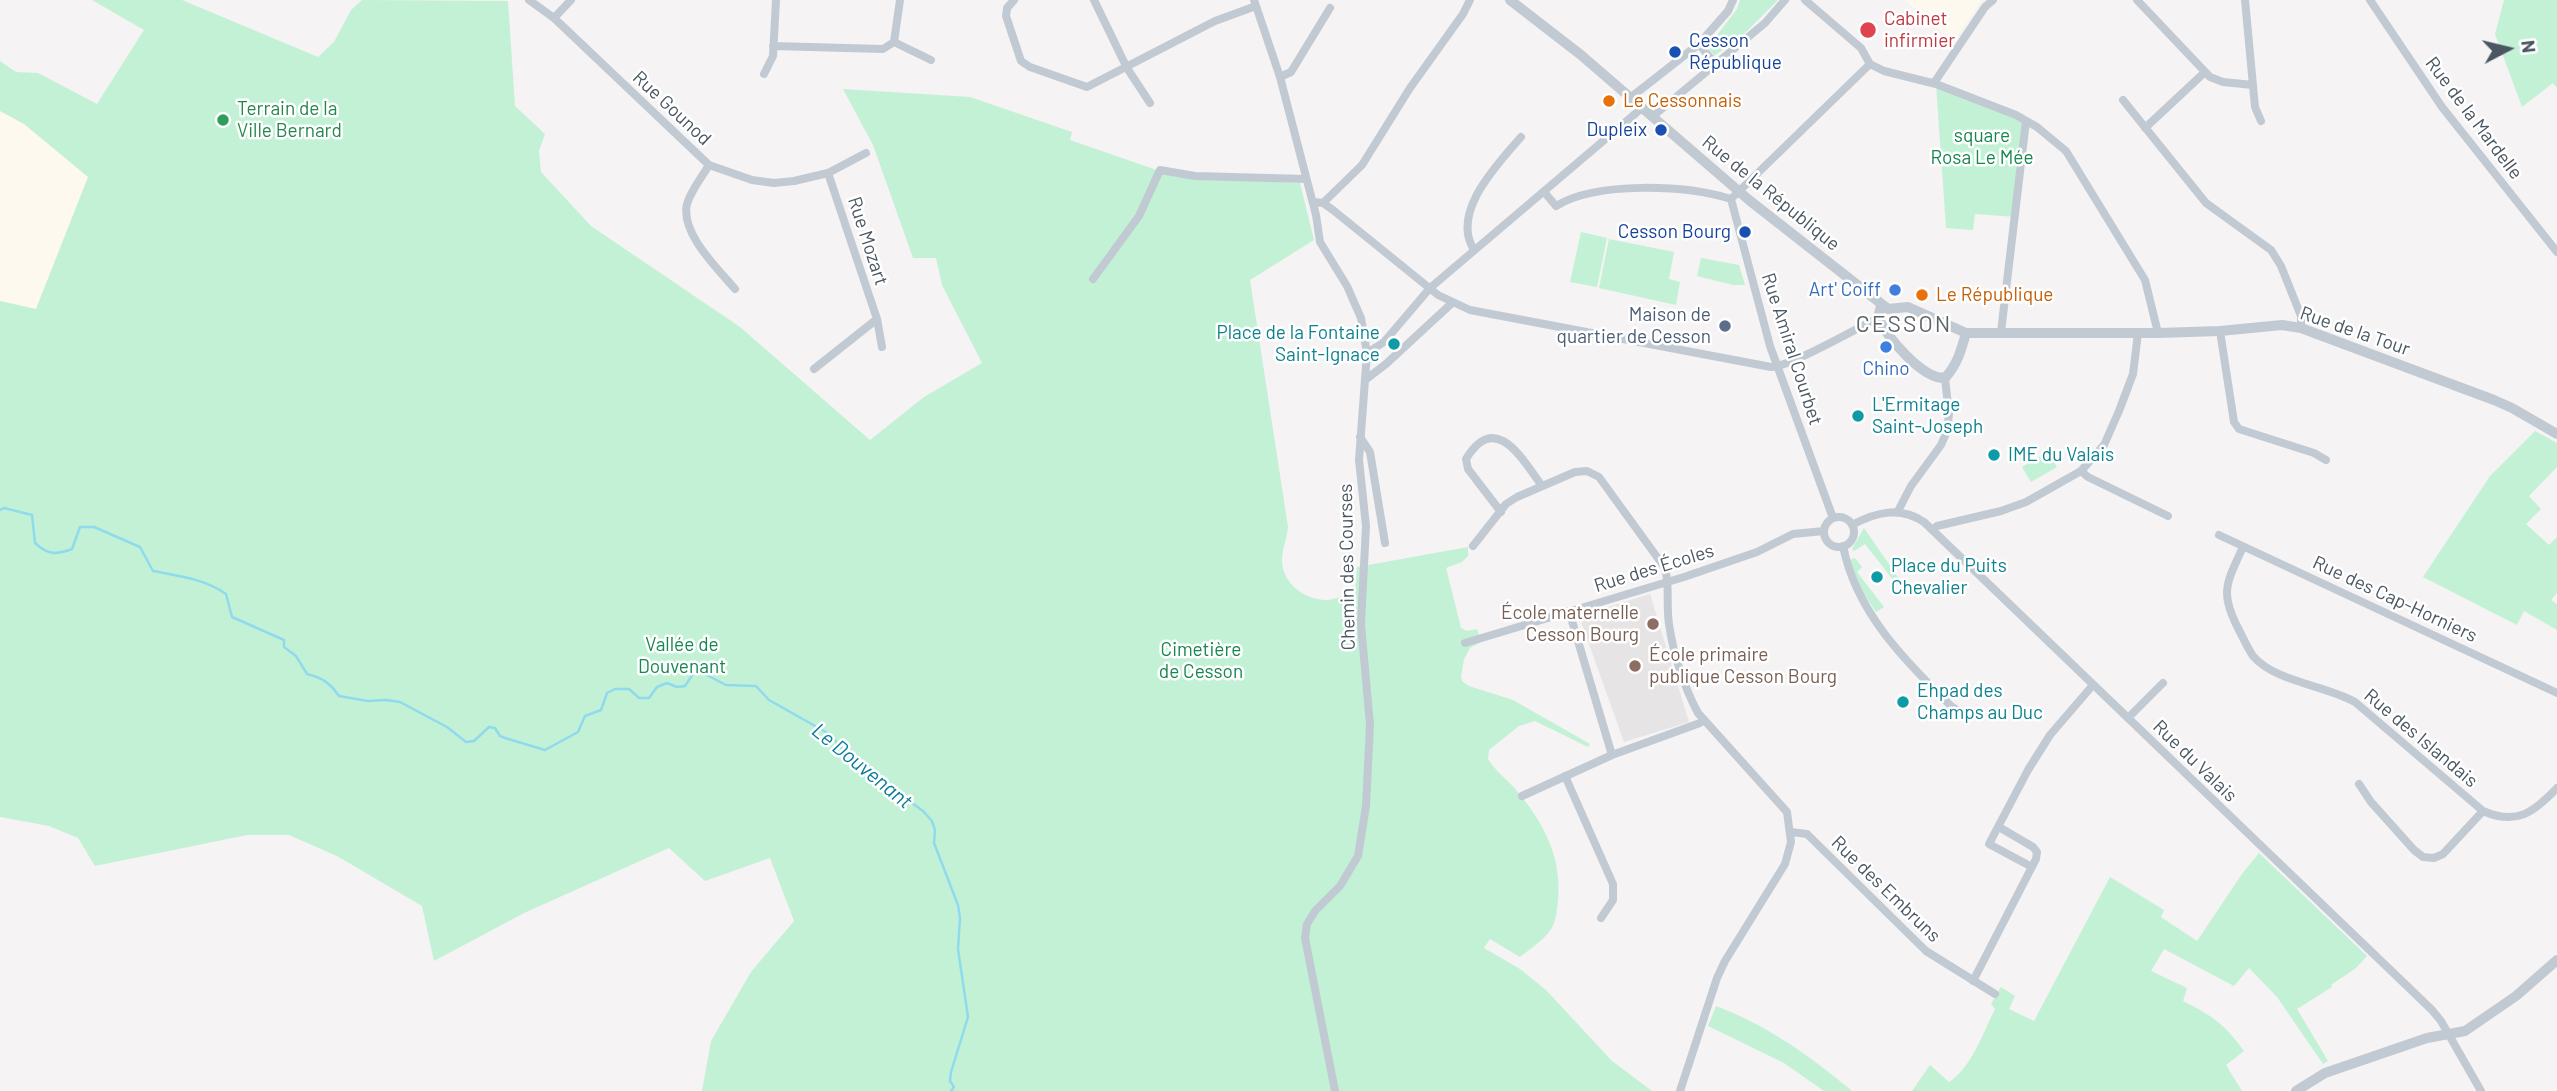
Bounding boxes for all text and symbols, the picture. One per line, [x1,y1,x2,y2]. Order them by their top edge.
place label: Cabinet infirmier [1884,8,1955,52]
north arrow [2473,14,2543,84]
marker: Cabinet infirmier [1858,20,1878,40]
place label: Cesson République [1689,30,1782,74]
text: N [2517,39,2542,54]
marker: Cesson République [1667,44,1683,60]
street label: Rue de la Mardelle [2421,52,2527,184]
street label: Rue Gounod [628,66,716,150]
place label: Le Cessonnais [1623,90,1742,112]
marker: Le Cessonnais [1601,93,1617,109]
place label: Terrain de la Ville Bernard [237,98,342,142]
marker: Terrain de la Ville Bernard [215,112,231,128]
place label: Dupleix [1586,119,1647,141]
marker: Dupleix [1653,122,1669,138]
park label: square Rosa Le Mée [1930,125,2034,169]
street label: Rue de la République [1698,130,1844,256]
street label: Rue Mozart [843,194,893,288]
place label: Cesson Bourg [1618,221,1731,243]
marker: Cesson Bourg [1737,224,1753,240]
street label: Rue Amiral Courbet [1757,270,1827,428]
place label: Art' Coiff [1809,279,1881,301]
marker: Art' Coiff [1887,282,1903,298]
place label: Le République [1936,284,2053,306]
marker: Le République [1914,287,1930,303]
street label: Rue de la Tour [2297,302,2413,360]
place label: Maison de quartier de Cesson [1556,304,1711,348]
district label: CESSON [1856,310,1952,338]
marker: Maison de quartier de Cesson [1717,318,1733,334]
place label: Place de la Fontaine Saint-Ignace [1216,322,1380,366]
marker: Place de la Fontaine Saint-Ignace [1386,336,1402,352]
marker: Chino [1878,339,1894,355]
place label: Chino [1862,358,1910,380]
place label: L'Ermitage Saint-Joseph [1872,394,1983,438]
marker: L'Ermitage Saint-Joseph [1850,408,1866,424]
place label: IME du Valais [2008,444,2114,466]
marker: IME du Valais [1986,447,2002,463]
street label: Chemin des Courses [1334,483,1360,651]
street label: Rue des Écoles [1591,539,1717,597]
street label: Rue des Cap-Horniers [2309,551,2481,647]
place label: Place du Puits Chevalier [1891,555,2007,599]
marker: Place du Puits Chevalier [1869,569,1885,585]
place label: École maternelle Cesson Bourg [1501,602,1639,646]
marker: École maternelle Cesson Bourg [1645,616,1661,632]
park label: Vallée de Douvenant [638,634,726,678]
park label: Cimetière de Cesson [1159,639,1243,683]
place label: École primaire publique Cesson Bourg [1649,644,1837,688]
marker: École primaire publique Cesson Bourg [1627,658,1643,674]
place label: Ehpad des Champs au Duc [1917,680,2043,724]
street label: Rue des Islandais [2360,684,2482,792]
marker: Ehpad des Champs au Duc [1895,694,1911,710]
street label: Rue du Valais [2148,715,2242,807]
water label: Le Douvenant [807,718,917,814]
street label: Rue des Embruns [1827,831,1945,947]

